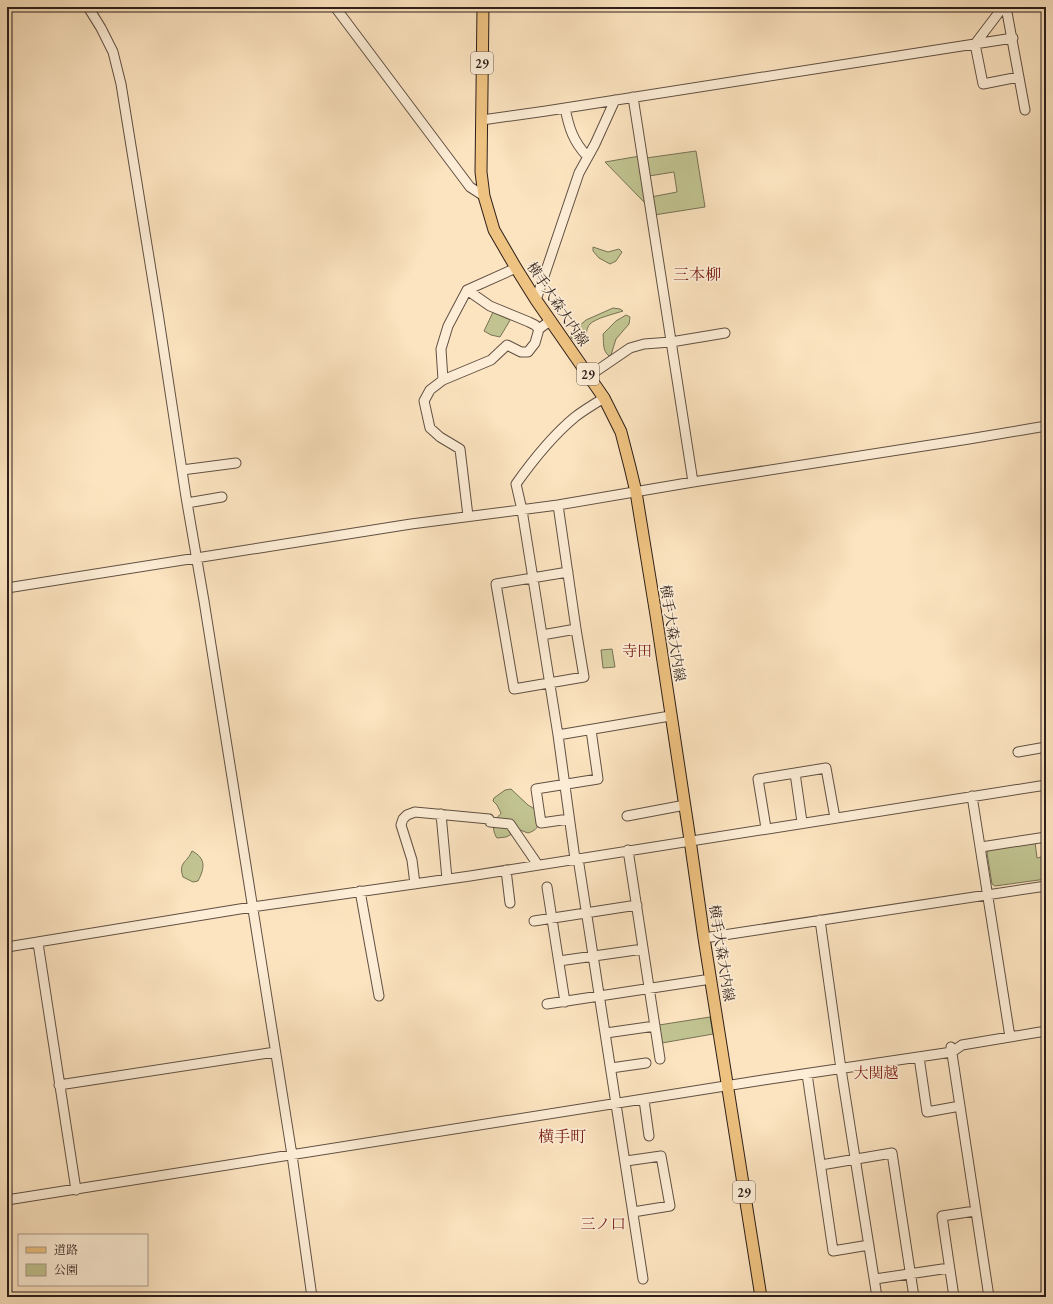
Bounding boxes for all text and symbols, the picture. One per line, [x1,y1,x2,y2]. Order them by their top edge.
road number: 29 [471,52,493,74]
street label: 横手大森大内線 [523,258,593,350]
district label: 三本柳 [673,264,721,285]
road number: 29 [577,363,599,385]
street label: 横手大森大内線 [656,583,690,683]
district label: 寺田 [622,641,652,660]
street label: 横手大森大内線 [705,903,739,1003]
district label: 大関越 [853,1063,899,1082]
district label: 横手町 [538,1126,586,1147]
road number: 29 [733,1181,755,1203]
district label: 三ノ口 [580,1214,626,1233]
legend [18,1234,148,1286]
text: 道路 [54,1242,78,1258]
text: 公園 [54,1262,78,1278]

